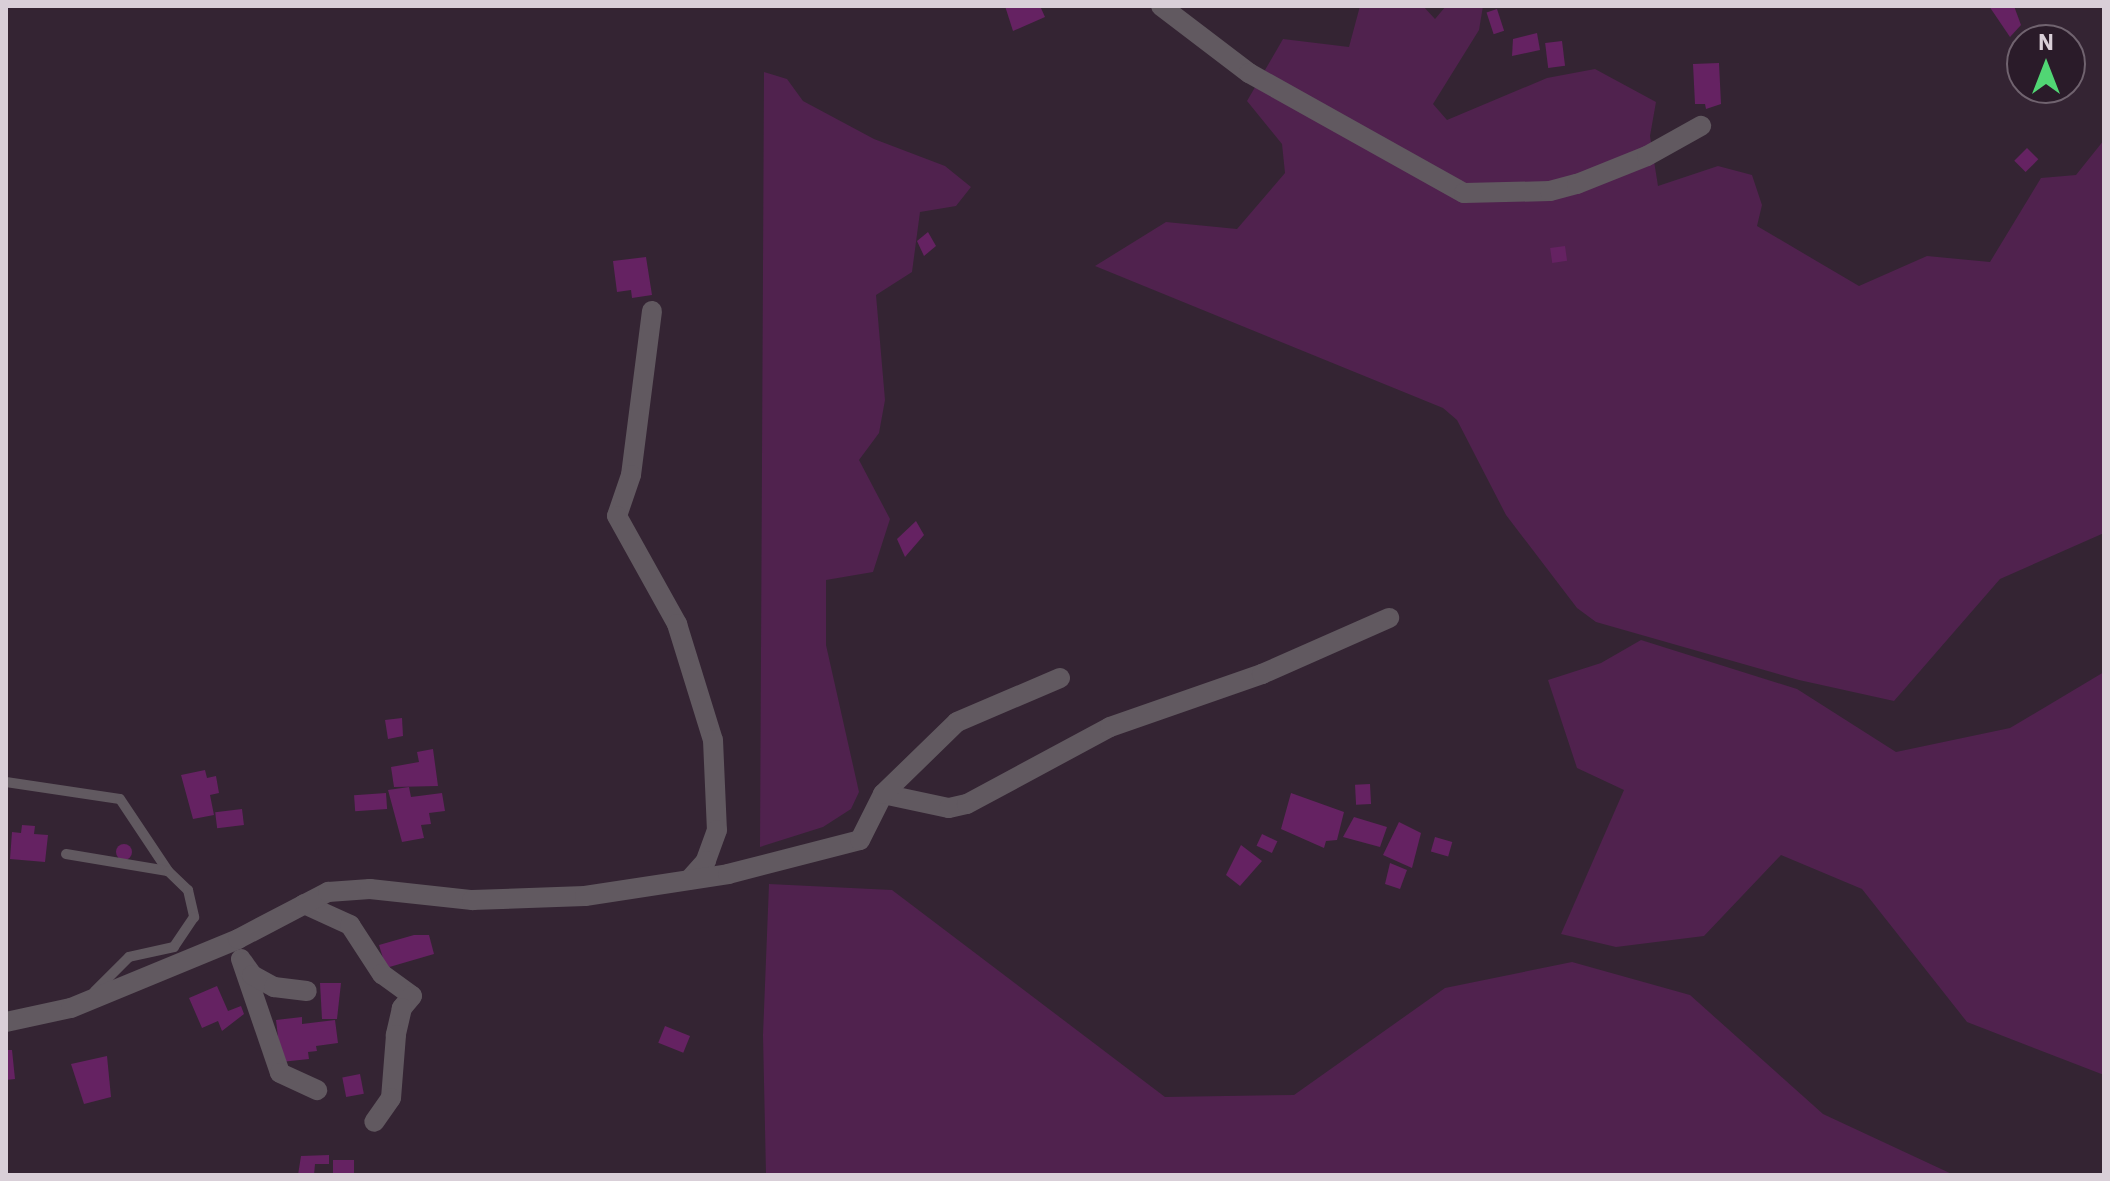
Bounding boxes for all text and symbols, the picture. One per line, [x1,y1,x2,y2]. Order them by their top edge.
north arrow [2006,24,2086,104]
text: N [2038,27,2054,56]

